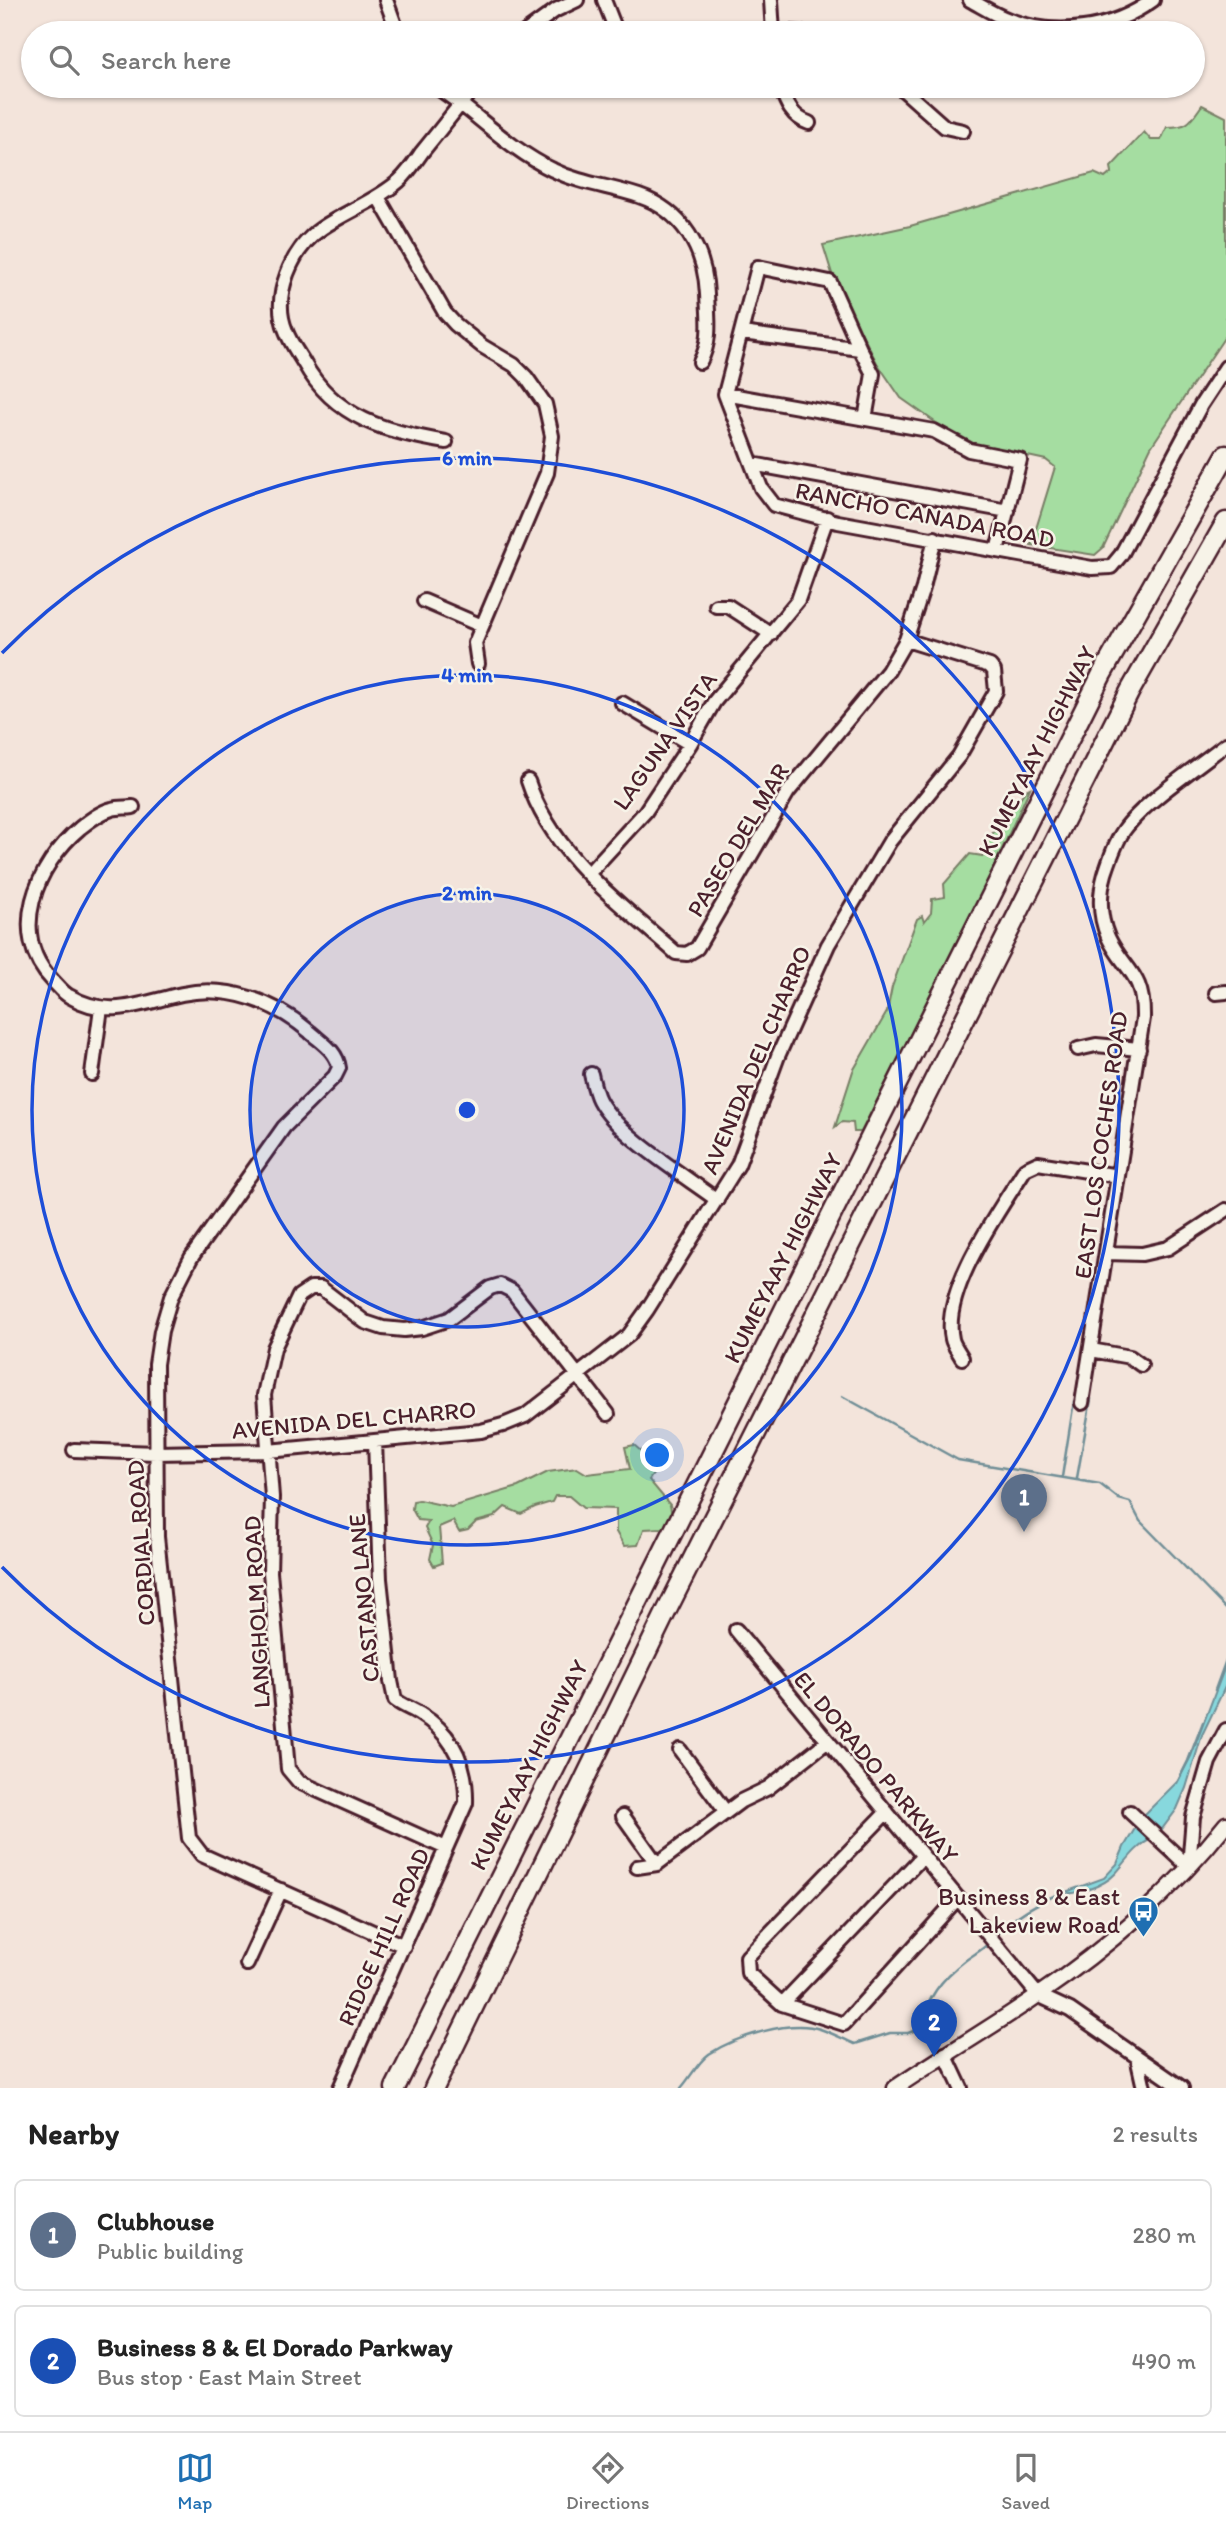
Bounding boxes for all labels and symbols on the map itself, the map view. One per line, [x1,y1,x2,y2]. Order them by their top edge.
text: 6 min [442,445,493,470]
street label: RANCHO CANADA ROAD [793,475,1057,554]
street label: KUMEYAAY HIGHWAY [971,641,1102,861]
text: 4 min [441,662,494,687]
street label: LAGUNA VISTA [606,666,723,816]
street label: PASEO DEL MAR [680,758,795,922]
text: 2 min [442,880,493,905]
street label: AVENIDA DEL CHARRO [694,941,817,1178]
street label: EAST LOS COCHES ROAD [1067,1009,1134,1281]
centre of rings [455,1098,479,1122]
street label: KUMEYAAY HIGHWAY [717,1148,848,1368]
street label: AVENIDA DEL CHARRO [231,1394,477,1445]
your location [640,1438,674,1472]
street label: CORDIAL ROAD [120,1459,161,1627]
pin: 1 [1001,1474,1047,1532]
street label: CASTANO LANE [342,1513,385,1684]
street label: LANGHOLM ROAD [237,1515,276,1709]
street label: KUMEYAAY HIGHWAY [463,1655,594,1875]
street label: EL DORADO PARKWAY [788,1665,965,1869]
street label: RIDGE HILL ROAD [331,1843,436,2030]
place label: Business 8 & East Lakeview Road [938,1882,1120,1939]
bus stop icon: Business 8 & East Lakeview Road [1126,1894,1160,1938]
pin: 2 [911,1999,957,2057]

